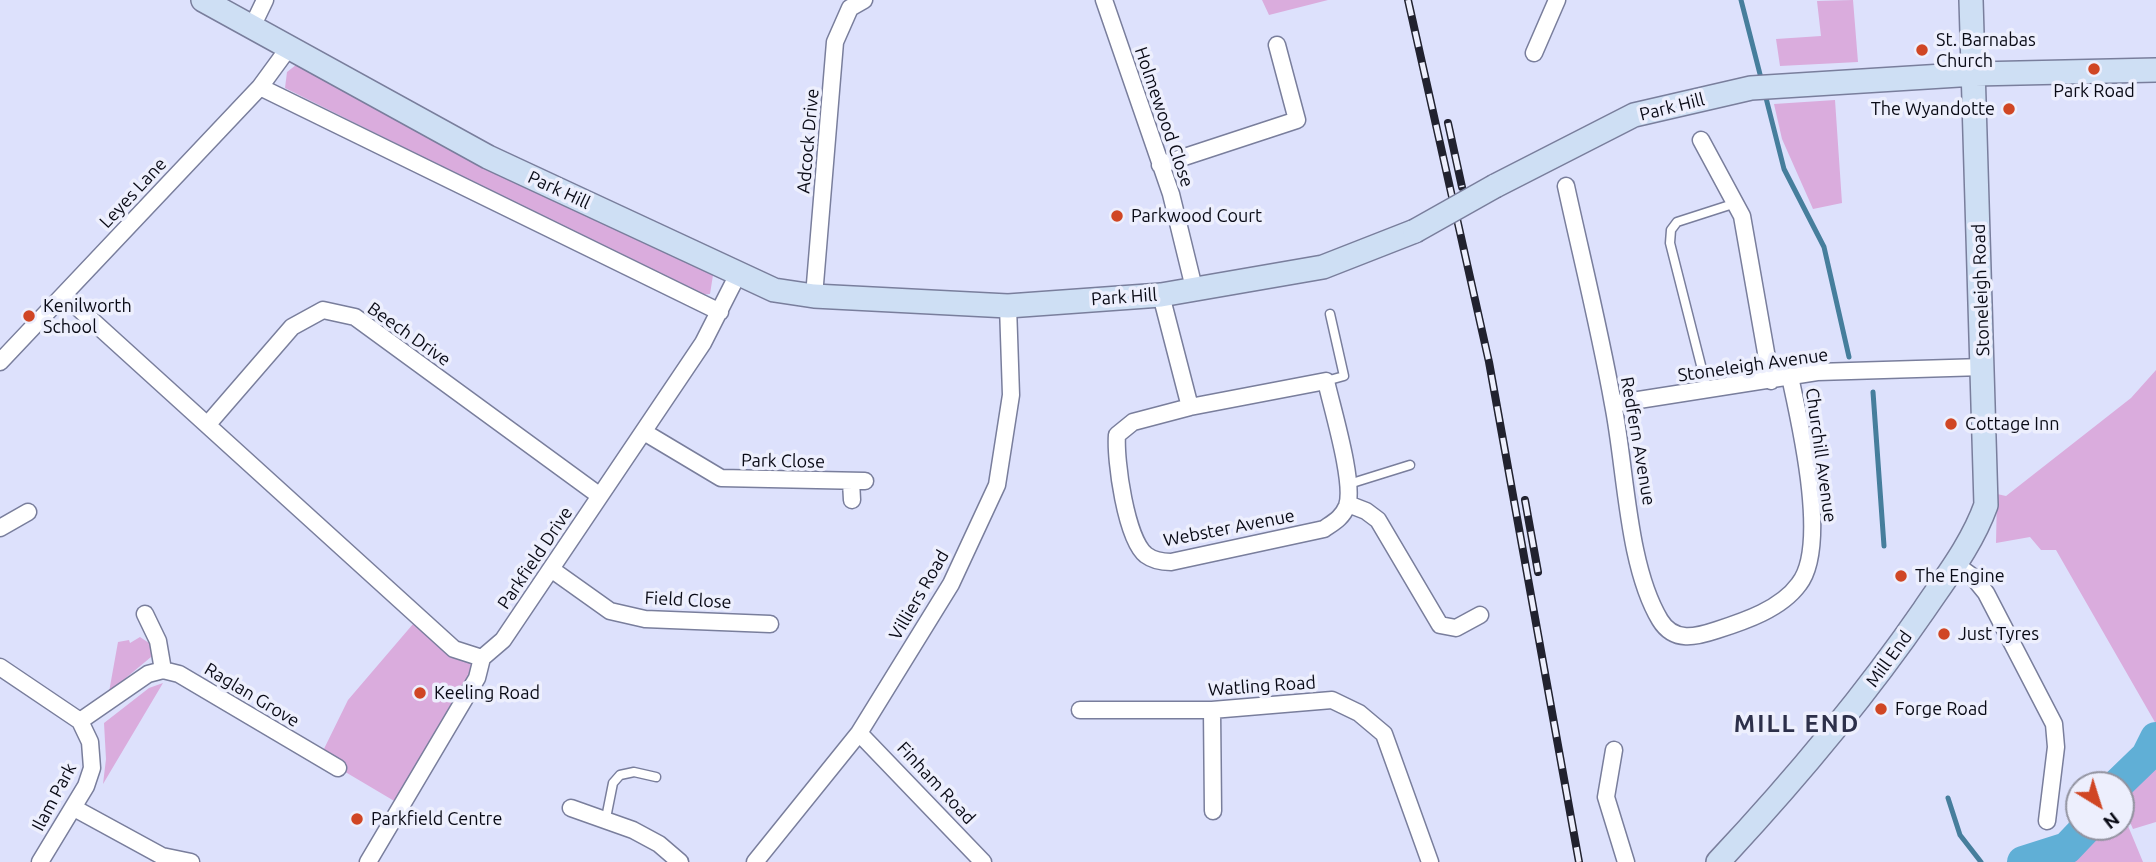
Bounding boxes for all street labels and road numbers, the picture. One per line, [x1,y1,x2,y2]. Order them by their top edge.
street label: Holmewood Close [1130,44,1198,190]
street label: Adcock Drive [793,88,823,194]
street label: Park Hill [1637,89,1707,125]
street label: Leyes Lane [95,153,171,233]
street label: Park Hill [524,166,594,214]
street label: Stoneleigh Road [1968,223,1994,357]
street label: Park Hill [1090,284,1158,310]
street label: Beech Drive [363,297,455,371]
street label: Stoneleigh Avenue [1676,344,1830,386]
street label: Redfern Avenue [1616,375,1660,507]
street label: Churchill Avenue [1801,386,1841,524]
street label: Park Close [741,449,825,473]
street label: Parkfield Drive [493,503,577,613]
street label: Webster Avenue [1162,505,1296,551]
street label: Villiers Road [885,546,953,644]
street label: Field Close [644,587,732,613]
street label: Mill End [1861,627,1917,691]
street label: Raglan Grove [201,658,303,732]
street label: Watling Road [1207,671,1317,701]
street label: Finham Road [892,737,980,829]
street label: Ilam Park [27,759,81,835]

